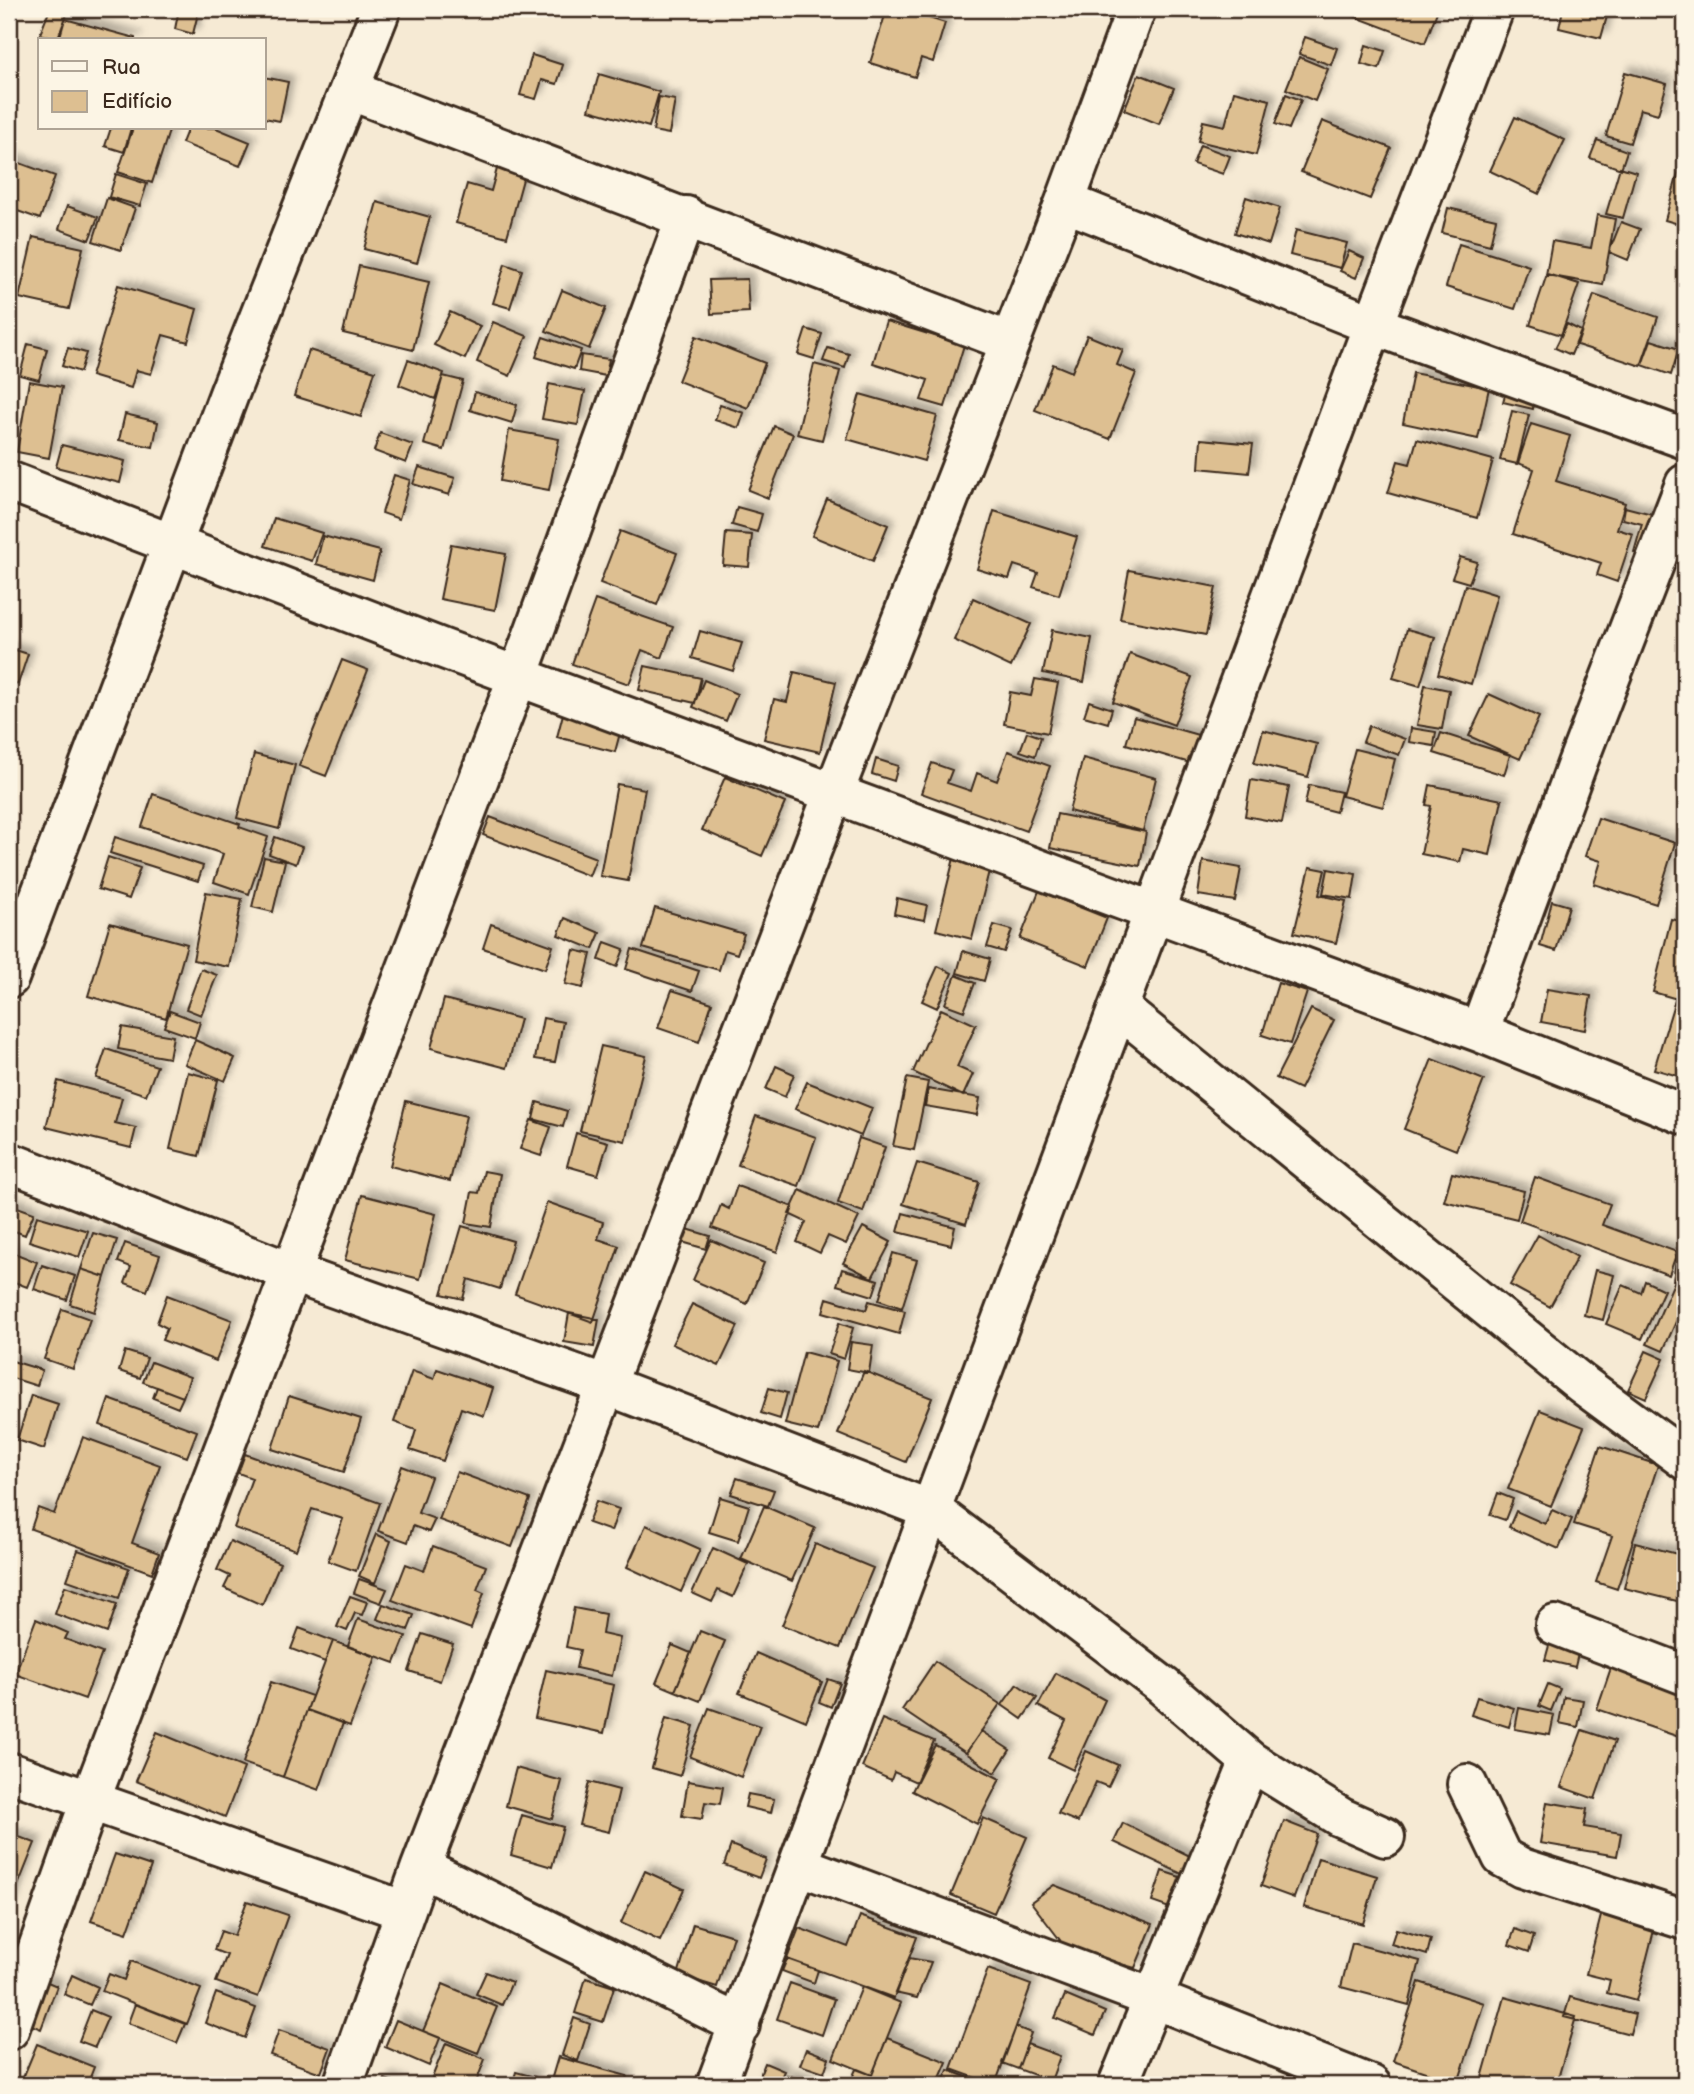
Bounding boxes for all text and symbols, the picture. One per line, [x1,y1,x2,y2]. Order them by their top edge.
legend [38,38,266,130]
text: Rua [102,55,141,80]
text: Edifício [102,89,172,114]

